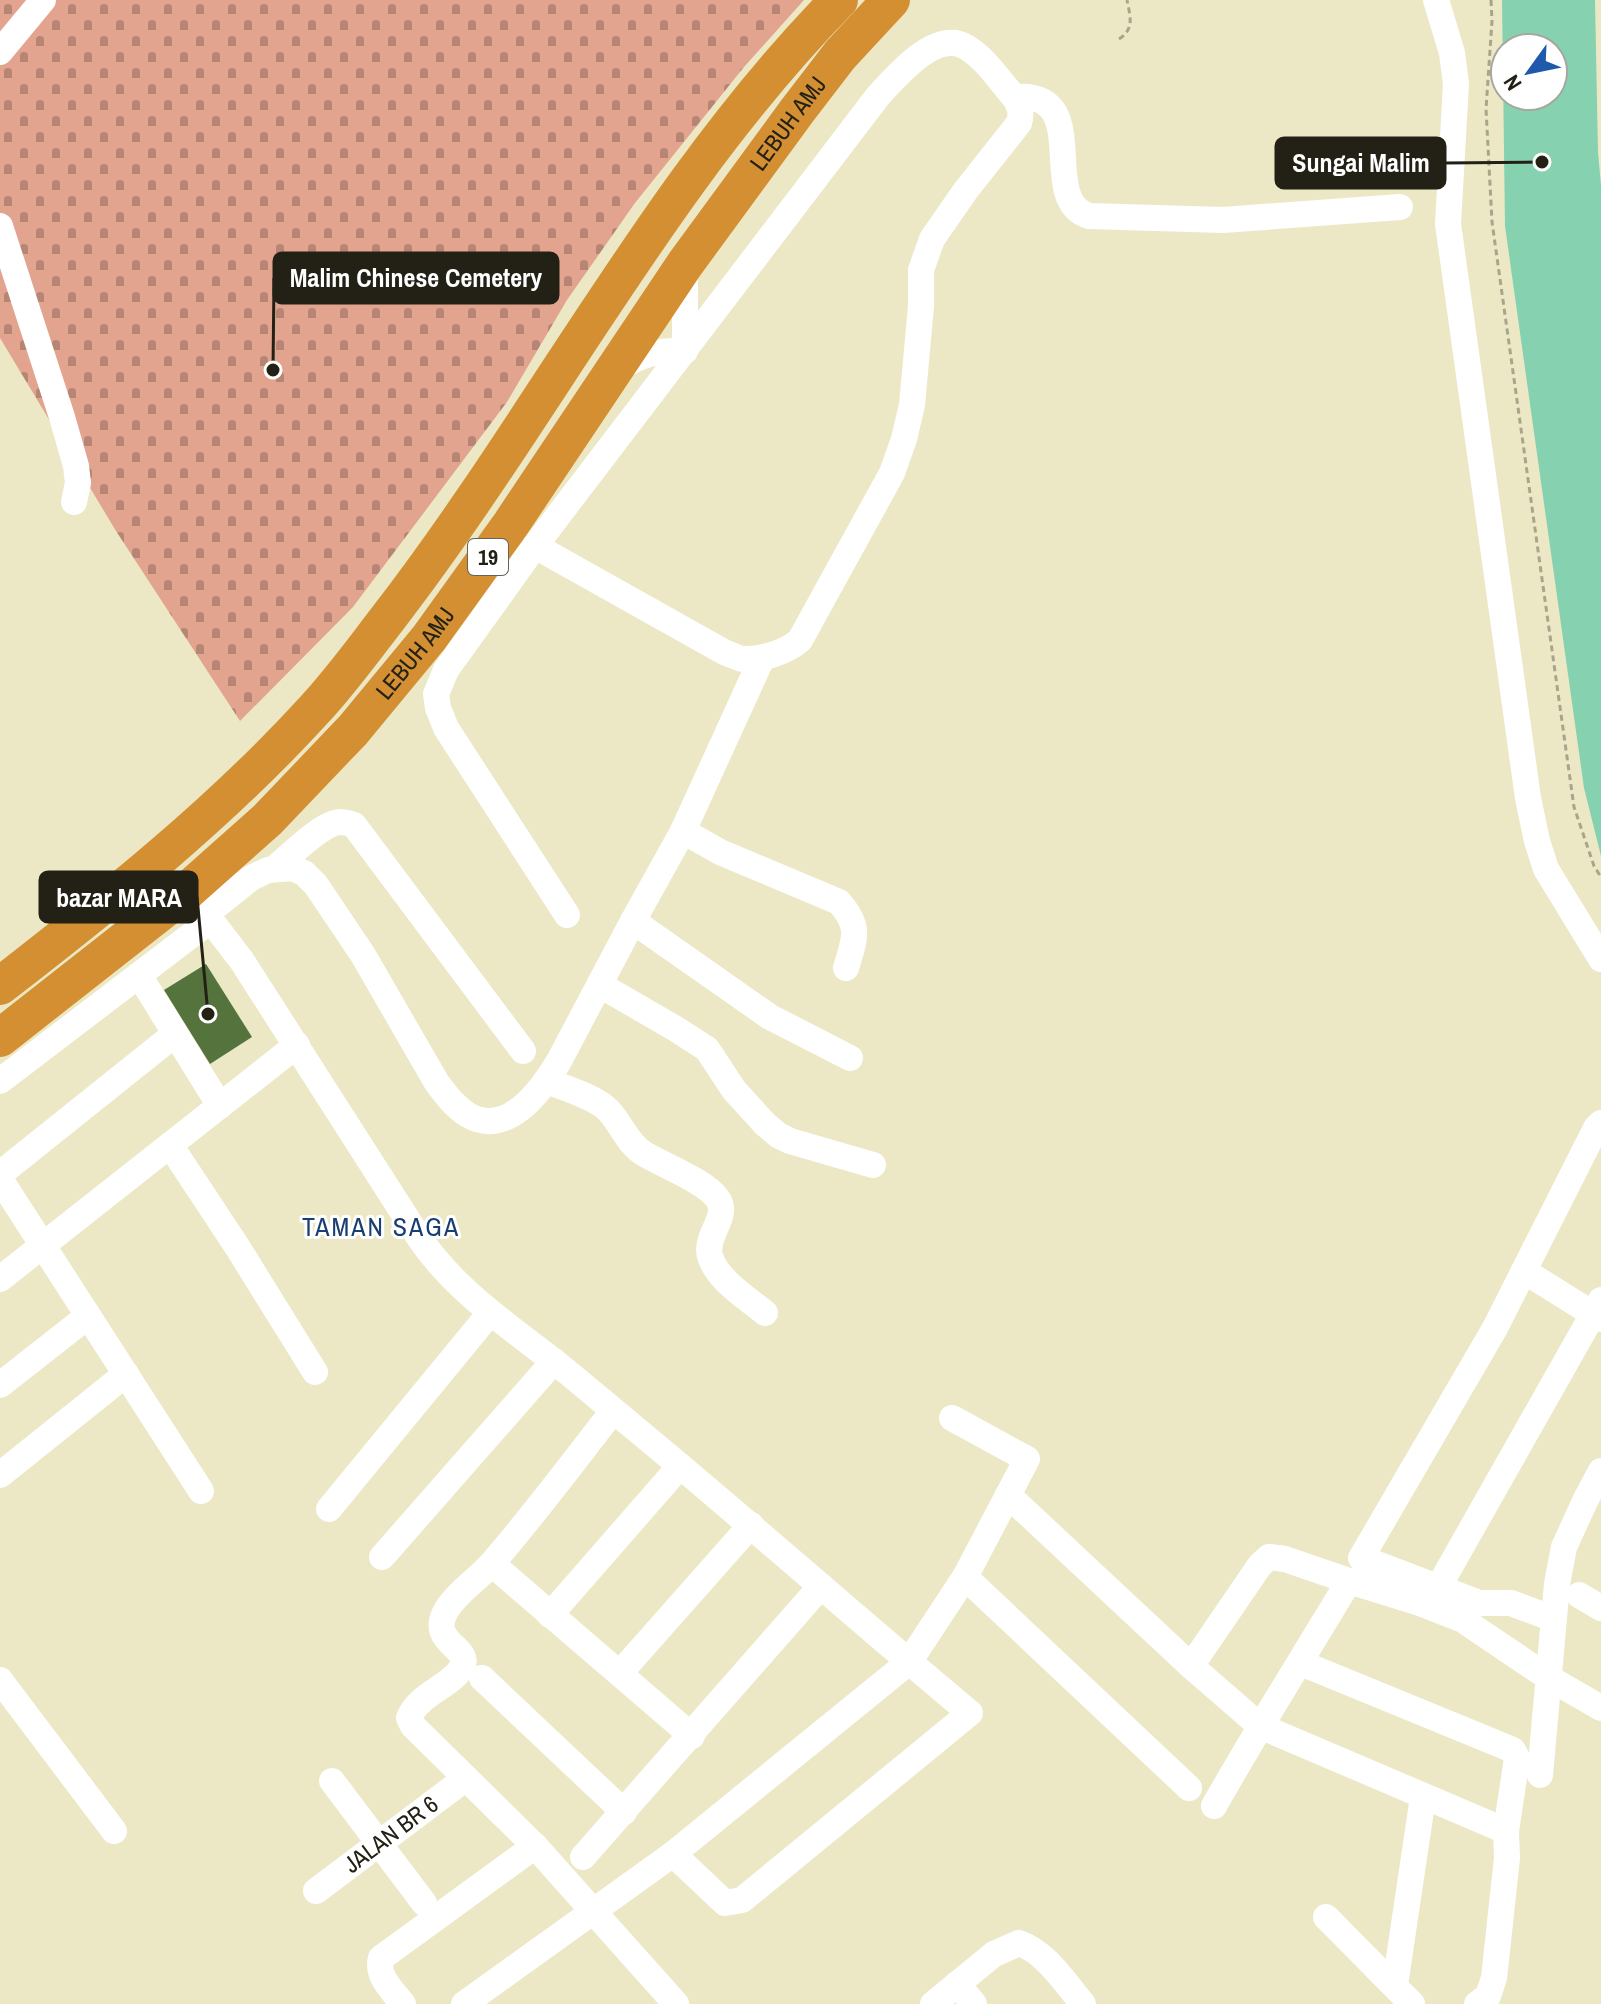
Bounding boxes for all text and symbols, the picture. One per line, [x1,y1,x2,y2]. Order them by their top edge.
north arrow [1489,32,1569,112]
text: N [1496,69,1528,97]
street label: LEBUH AMJ [742,70,833,177]
callout: Sungai Malim [1276,138,1445,188]
text: Sungai Malim [1292,145,1430,180]
callout: Malim Chinese Cemetery [274,253,558,303]
text: Malim Chinese Cemetery [290,260,542,295]
road number: 19 [468,539,508,575]
street label: LEBUH AMJ [368,600,461,706]
callout: bazar MARA [40,872,197,922]
text: bazar MARA [56,880,182,915]
district label: TAMAN SAGA [302,1209,460,1244]
street label: JALAN BR 6 [337,1788,444,1880]

